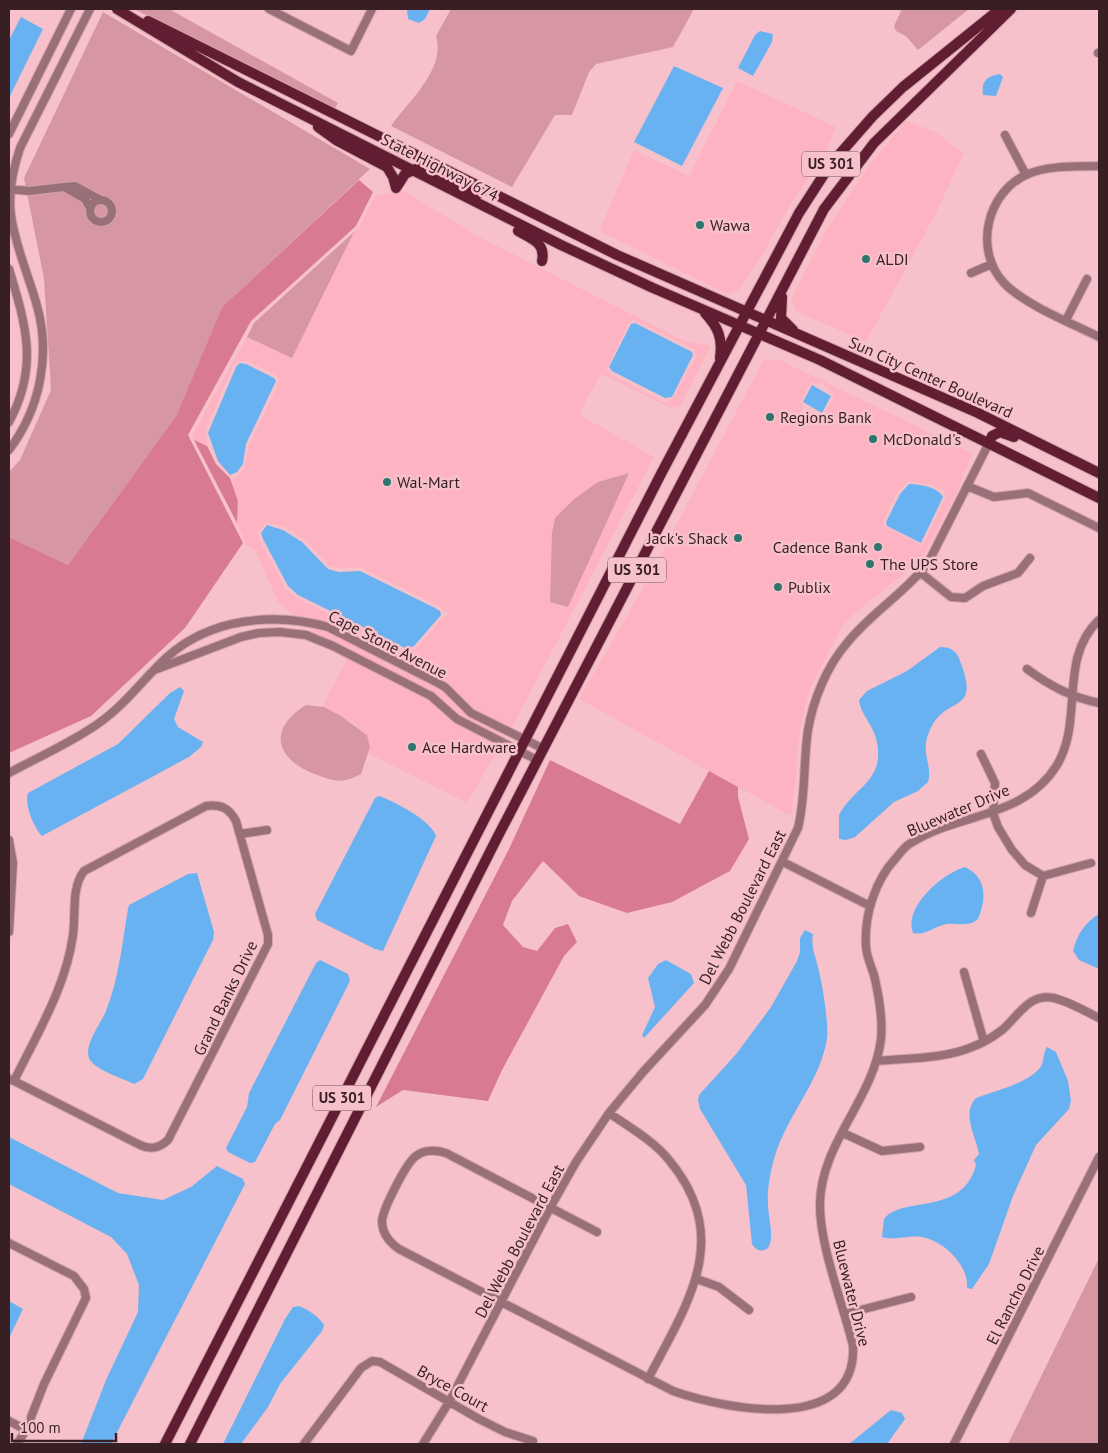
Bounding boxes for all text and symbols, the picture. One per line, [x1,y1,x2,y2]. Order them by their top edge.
street label: State Highway 674 [378,129,502,205]
road number: US 301 [802,152,860,176]
place label: Wawa [710,215,750,235]
marker: Wawa [694,219,706,231]
place label: ALDI [876,249,909,269]
marker: ALDI [860,253,872,265]
street label: Sun City Center Boulevard [846,332,1016,422]
place label: Regions Bank [780,407,872,427]
marker: Regions Bank [764,411,776,423]
place label: McDonald's [883,429,961,449]
marker: McDonald's [867,433,879,445]
place label: Wal-Mart [397,472,460,492]
marker: Wal-Mart [381,476,393,488]
place label: Jack's Shack [646,528,728,548]
marker: Jack's Shack [732,532,744,544]
place label: Cadence Bank [773,537,868,557]
marker: Cadence Bank [872,541,884,553]
place label: The UPS Store [880,554,978,574]
road number: US 301 [608,558,666,582]
marker: The UPS Store [864,558,876,570]
place label: Publix [788,577,831,597]
marker: Publix [772,581,784,593]
street label: Cape Stone Avenue [325,605,451,683]
place label: Ace Hardware [422,737,516,757]
marker: Ace Hardware [406,741,418,753]
street label: Bluewater Drive [904,779,1012,841]
street label: Del Webb Boulevard East [694,826,790,988]
street label: Grand Banks Drive [189,937,261,1059]
road number: US 301 [313,1086,371,1110]
street label: Del Webb Boulevard East [470,1160,568,1321]
street label: Bluewater Drive [829,1238,875,1348]
street label: El Rancho Drive [982,1242,1048,1348]
street label: Bryce Court [414,1360,493,1416]
scale bar [12,1410,116,1442]
text: 100 m [20,1418,61,1437]

